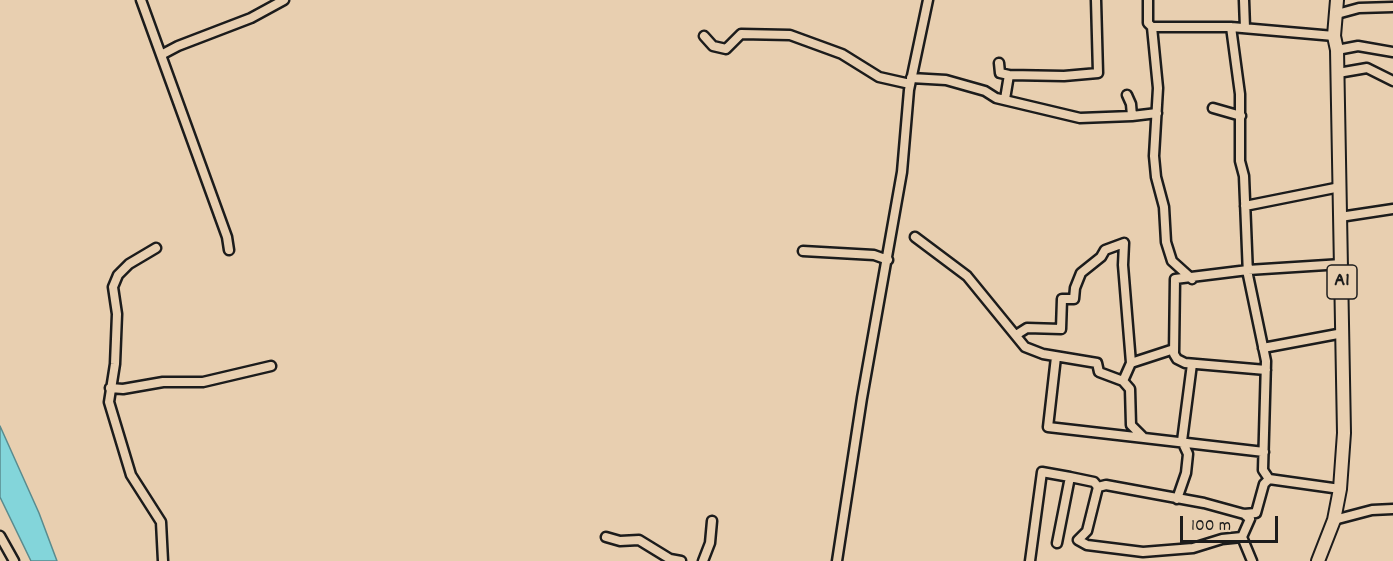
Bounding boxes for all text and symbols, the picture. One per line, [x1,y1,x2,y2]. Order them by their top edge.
road number: A1 [1327,265,1357,299]
scale bar [1183,504,1280,542]
text: 100 m [1191,514,1231,539]

